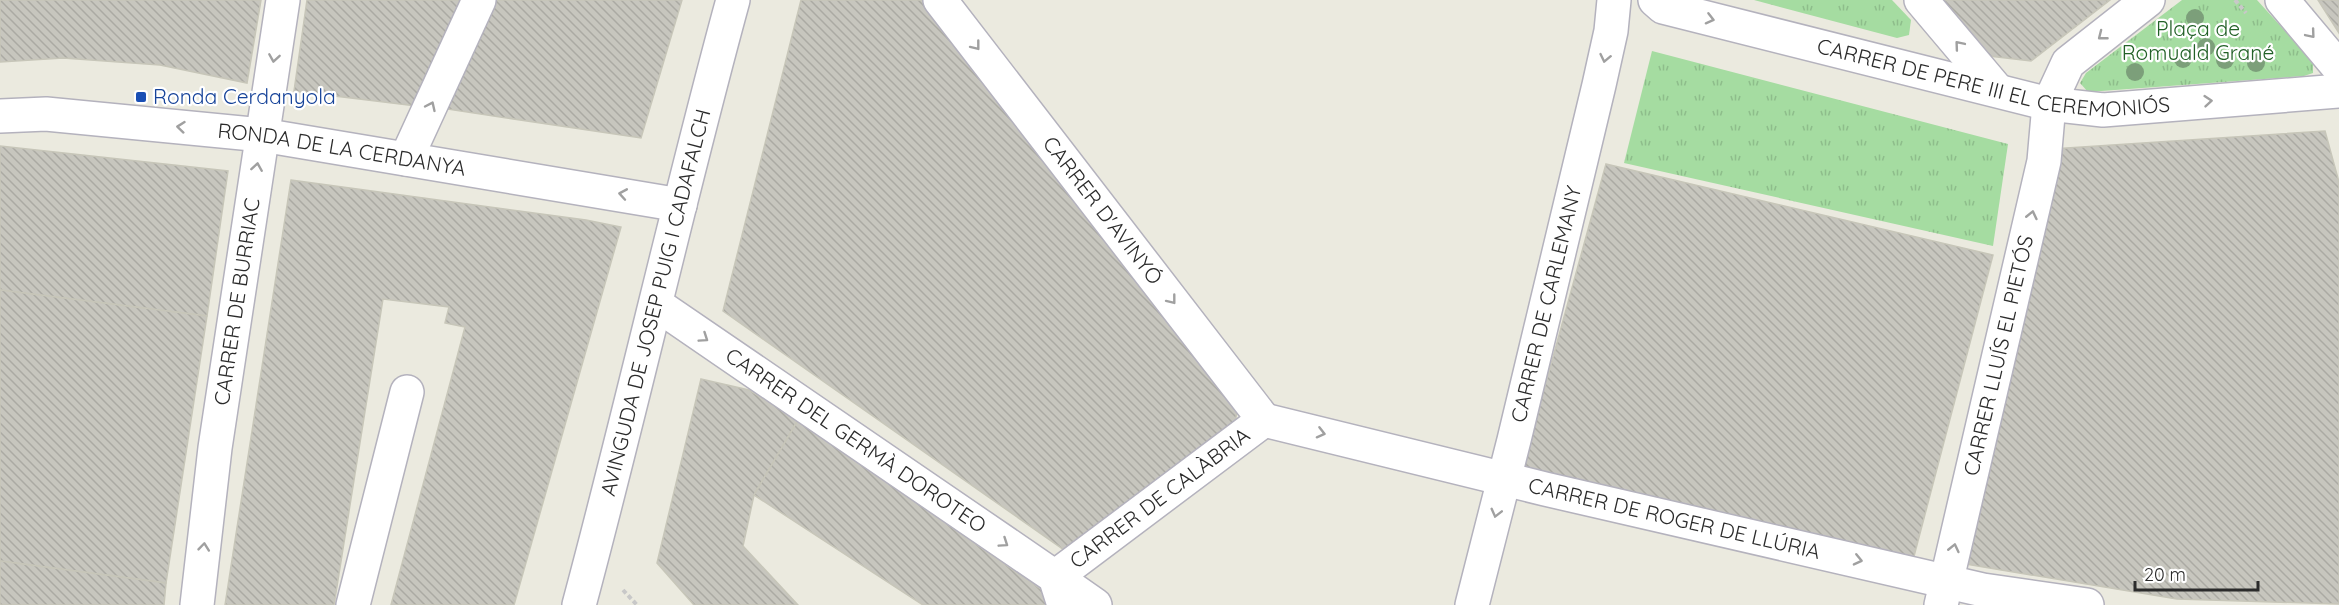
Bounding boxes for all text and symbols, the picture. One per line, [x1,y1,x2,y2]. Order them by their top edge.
one-way arrow [1705,11,1715,24]
park label: Plaça de Romuald Grané [2122,15,2274,65]
one-way arrow [2303,27,2314,38]
one-way arrow [2098,29,2109,40]
street label: CARRER DE PERE III EL CEREMONIÓS [1815,32,2171,122]
one-way arrow [969,40,980,51]
one-way arrow [1955,41,1966,52]
one-way arrow [268,53,280,62]
one-way arrow [1599,53,1612,63]
place label: Ronda Cerdanyola [153,83,336,109]
marker: Ronda Cerdanyola [134,90,148,104]
one-way arrow [2204,95,2213,108]
one-way arrow [423,101,435,112]
street label: AVINGUDA DE JOSEP PUIG I CADAFALCH [594,106,716,498]
street label: RONDA DE LA CERDANYA [217,117,468,181]
one-way arrow [177,121,186,134]
street label: CARRER D'AVINYÓ [1038,131,1169,289]
one-way arrow [251,162,263,171]
street label: CARRER DE CARLEMANY [1505,183,1587,425]
one-way arrow [618,188,628,201]
street label: CARRER DE BURRIAC [208,196,265,407]
one-way arrow [2024,210,2037,220]
street label: CARRER LLUÍS EL PIETÓS [1957,233,2038,478]
one-way arrow [1165,294,1176,305]
one-way arrow [698,330,709,341]
street label: CARRER DEL GERMÀ DOROTEO [721,342,992,538]
street label: CARRER DE CALÀBRIA [1064,421,1255,573]
one-way arrow [1316,426,1326,439]
street label: CARRER DE ROGER DE LLÚRIA [1526,471,1823,564]
one-way arrow [1490,508,1503,518]
one-way arrow [997,536,1008,547]
one-way arrow [197,542,210,551]
one-way arrow [1947,543,1960,553]
one-way arrow [1853,553,1863,566]
scale bar [2135,554,2258,592]
text: 20 m [2144,563,2186,586]

